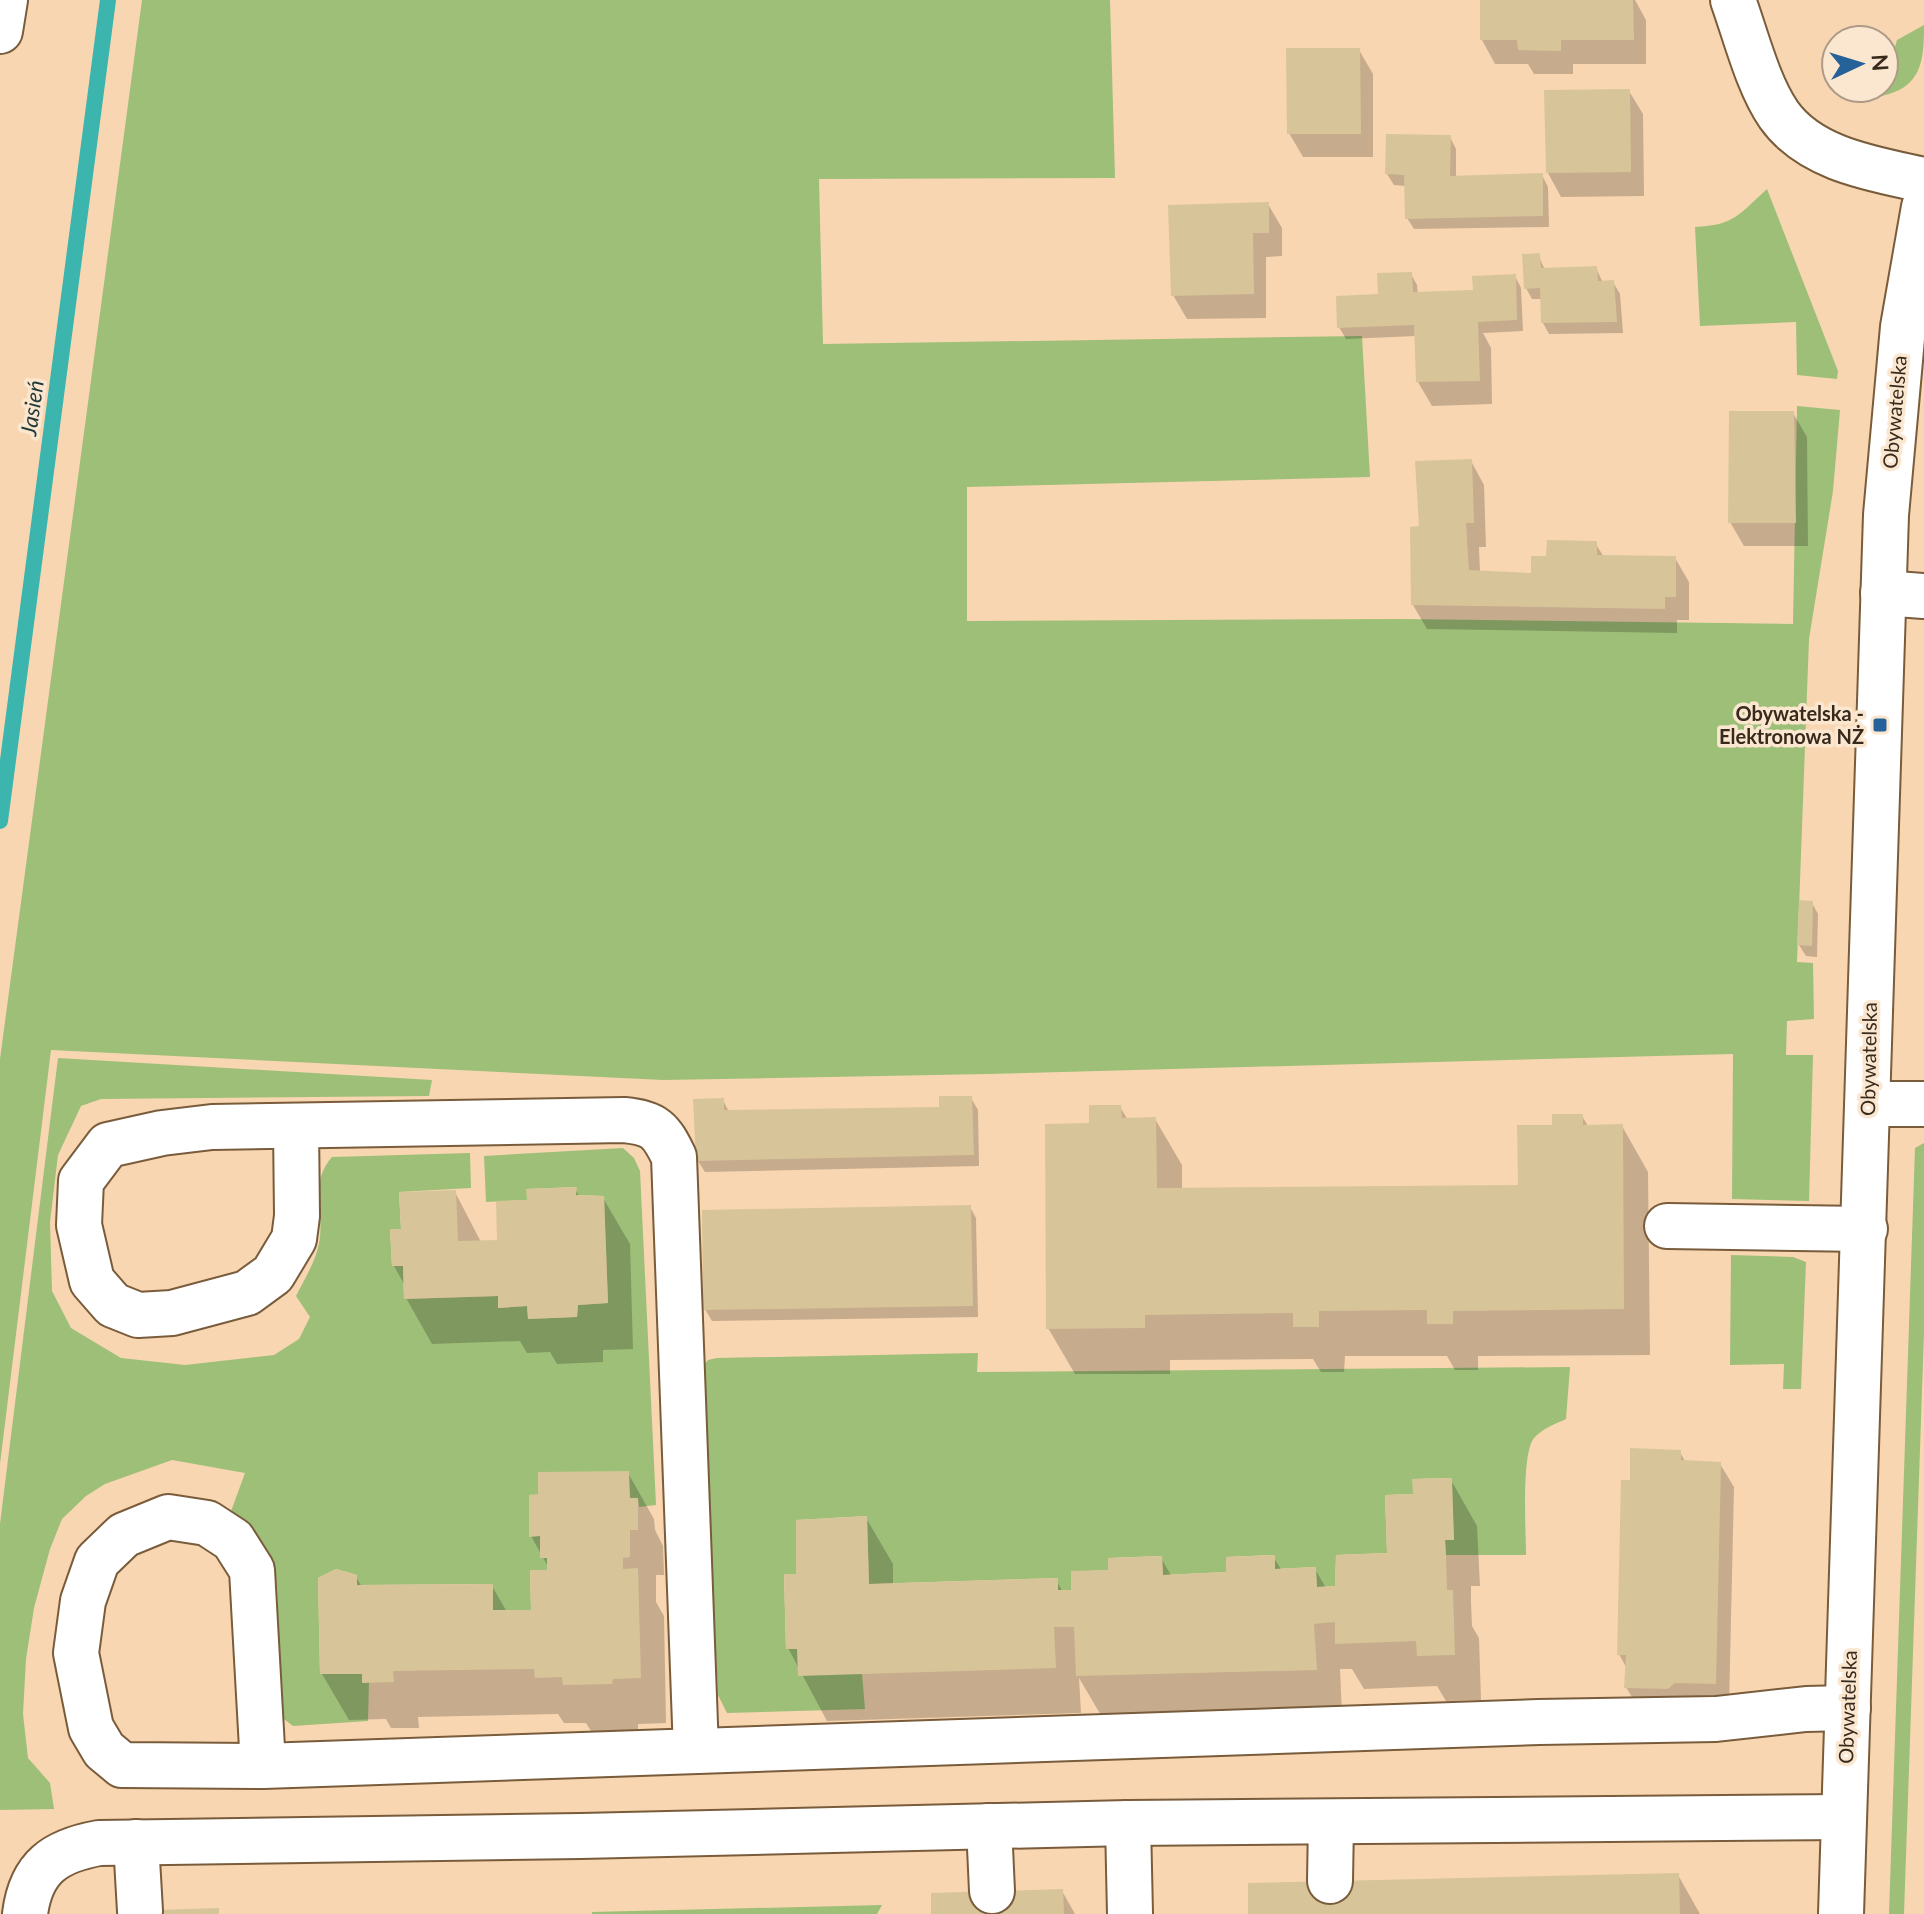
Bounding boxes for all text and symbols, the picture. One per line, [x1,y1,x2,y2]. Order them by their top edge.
north arrow [1820,24,1900,104]
text: N [1866,53,1895,72]
street label: Obywatelska [1877,354,1911,470]
water label: Jasień [14,378,49,438]
place label: Obywatelska - Elektronowa NŻ [1719,701,1864,748]
marker: Obywatelska - Elektronowa NŻ [1871,716,1889,734]
street label: Obywatelska [1855,1002,1881,1116]
street label: Obywatelska [1833,1650,1861,1764]

